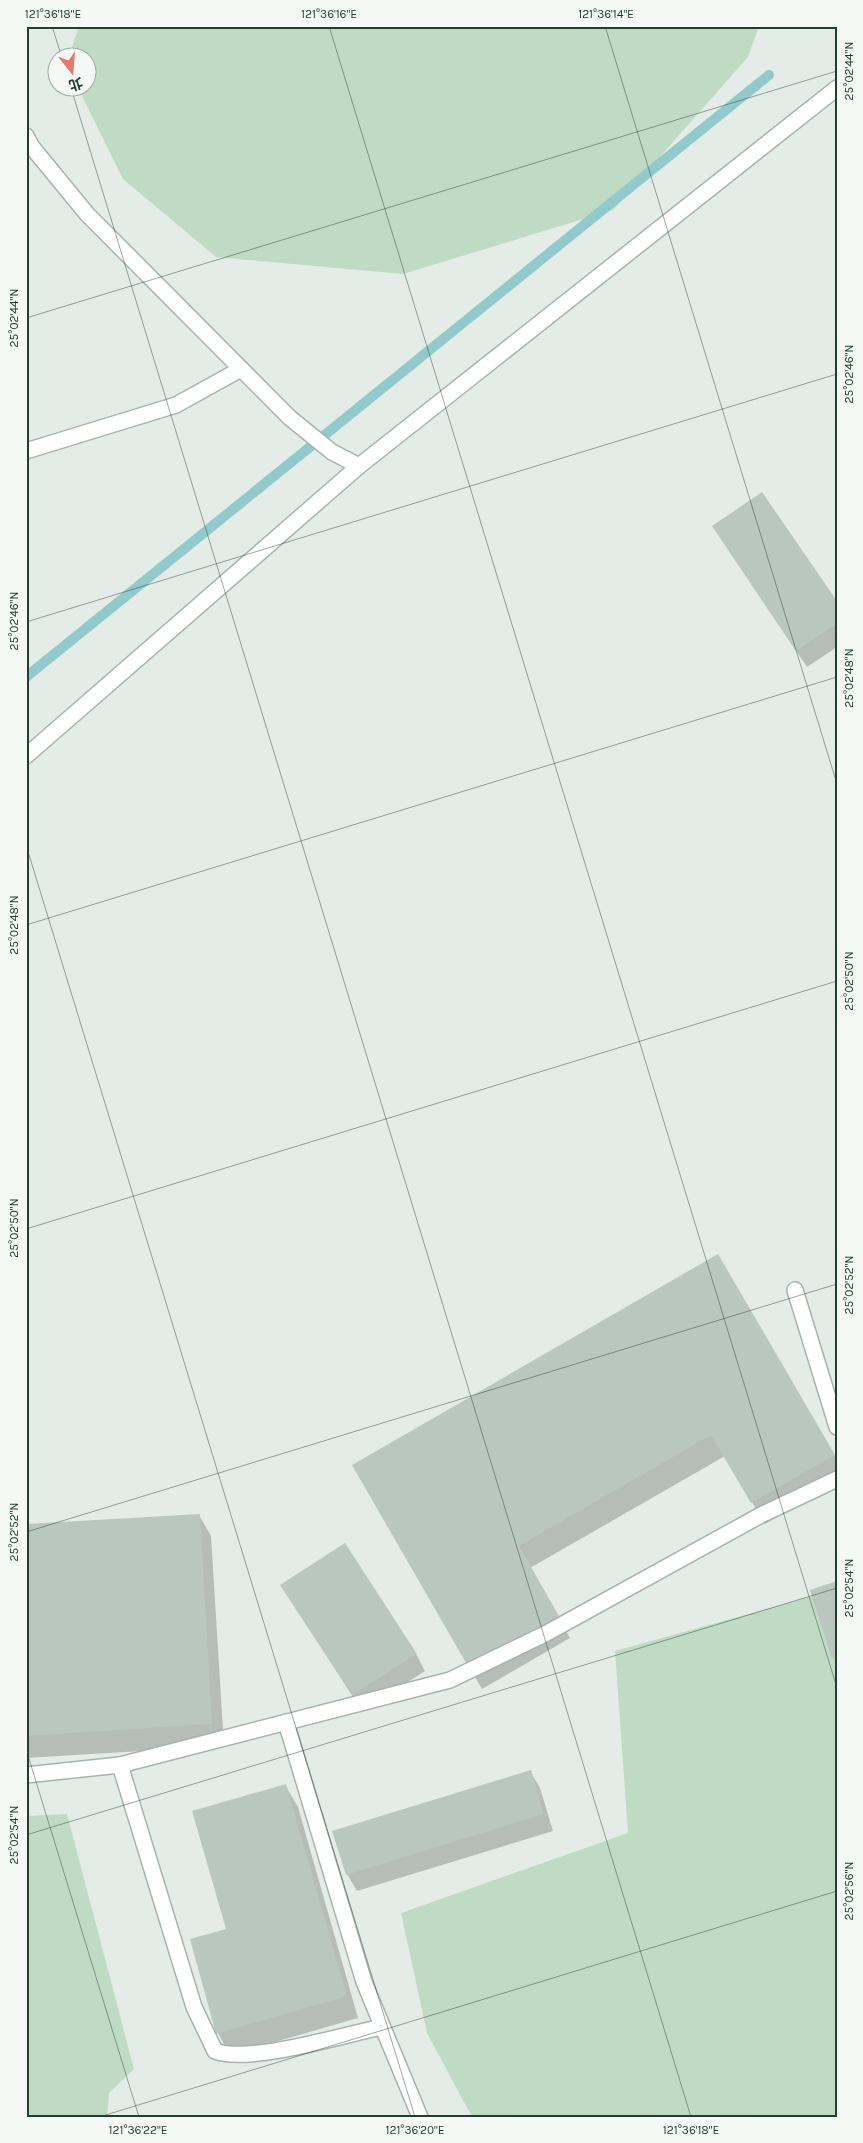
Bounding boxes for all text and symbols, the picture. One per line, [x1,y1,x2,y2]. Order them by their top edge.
text: 121°36'18"E [25,7,81,21]
text: 121°36'16"E [301,7,357,21]
text: 121°36'14"E [578,7,634,21]
text: 25°02'44"N [842,42,856,100]
north arrow [48,48,98,98]
text: 北 [66,74,85,94]
text: 25°02'44"N [7,289,21,347]
text: 25°02'46"N [842,345,856,403]
text: 25°02'46"N [7,592,21,650]
text: 25°02'48"N [842,648,856,708]
text: 25°02'48"N [7,895,21,955]
text: 25°02'50"N [842,951,856,1011]
text: 25°02'50"N [7,1198,21,1258]
text: 25°02'52"N [842,1255,856,1315]
text: 25°02'52"N [7,1502,21,1562]
text: 25°02'54"N [842,1559,856,1617]
text: 25°02'54"N [7,1806,21,1864]
text: 25°02'56"N [842,1861,856,1921]
text: 121°36'22"E [109,2123,167,2137]
text: 121°36'20"E [385,2123,445,2137]
text: 121°36'18"E [663,2123,719,2137]

